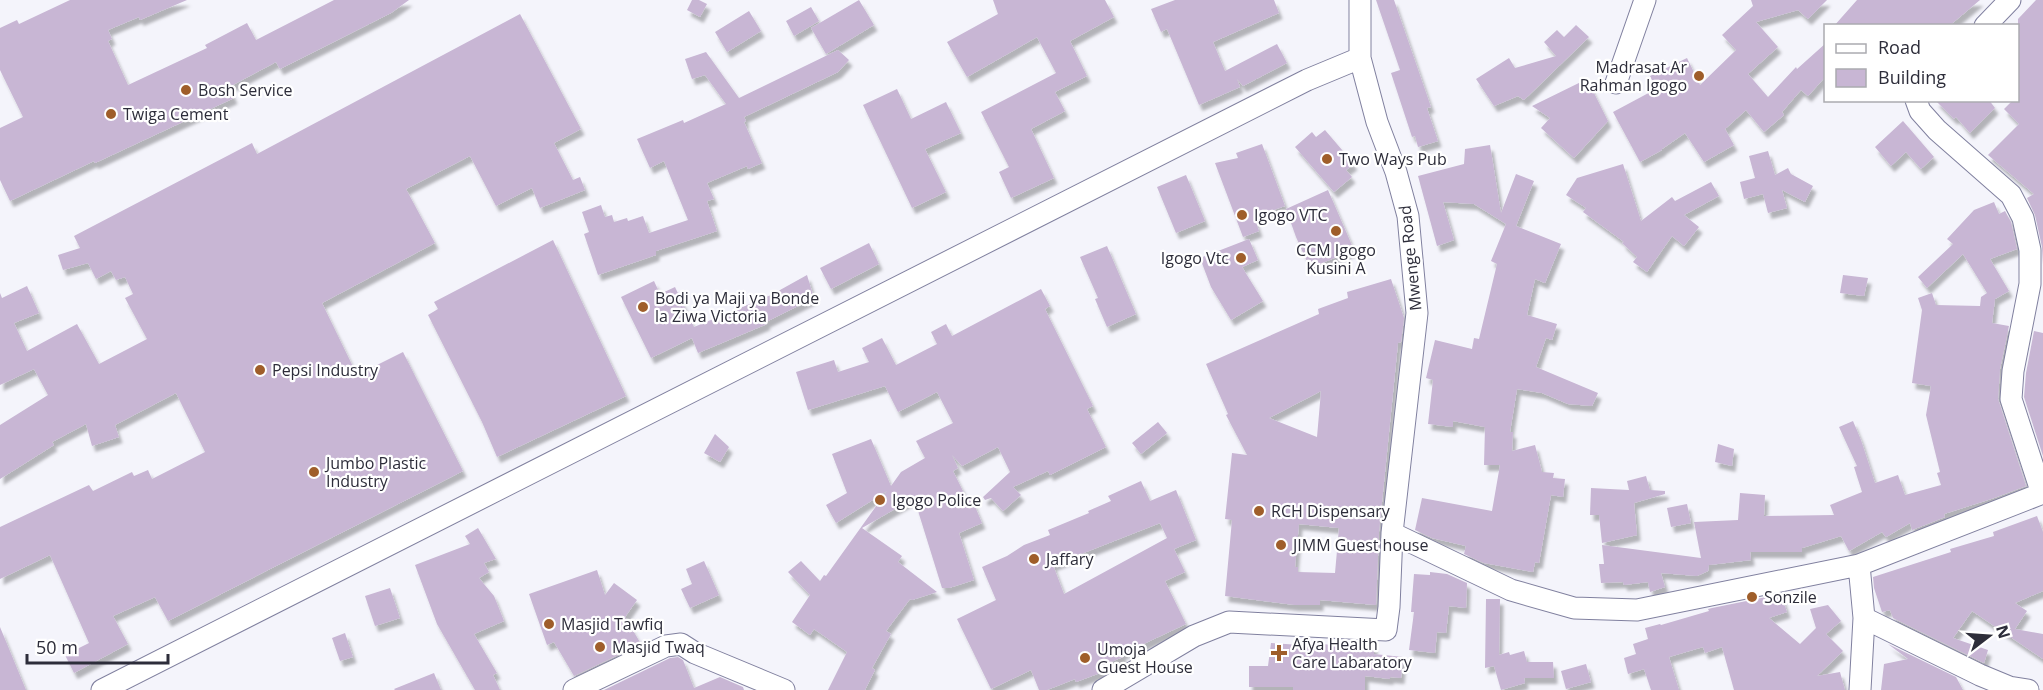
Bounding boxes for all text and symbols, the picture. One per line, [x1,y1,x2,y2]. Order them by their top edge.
legend [1824,24,2019,102]
text: Road [1878,35,1921,59]
place label: Madrasat Ar Rahman Igogo [1580,56,1687,96]
text: Building [1878,65,1946,89]
marker: Madrasat Ar Rahman Igogo [1692,69,1706,83]
place label: Bosh Service [198,79,293,101]
marker: Bosh Service [179,83,193,97]
place label: Twiga Cement [123,103,229,125]
marker: Twiga Cement [104,107,118,121]
place label: Two Ways Pub [1339,148,1447,170]
marker: Two Ways Pub [1320,152,1334,166]
place label: Igogo VTC [1254,204,1328,226]
street label: Mwenge Road [1394,204,1426,312]
marker: Igogo VTC [1235,208,1249,222]
marker: CCM Igogo Kusini A [1329,224,1343,238]
place label: CCM Igogo Kusini A [1296,239,1376,279]
place label: Igogo Vtc [1161,247,1229,269]
marker: Igogo Vtc [1234,251,1248,265]
place label: Bodi ya Maji ya Bonde la Ziwa Victoria [655,287,819,327]
marker: Bodi ya Maji ya Bonde la Ziwa Victoria [636,300,650,314]
place label: Pepsi Industry [272,359,379,381]
marker: Pepsi Industry [253,363,267,377]
place label: Jumbo Plastic Industry [324,452,426,492]
marker: Jumbo Plastic Industry [307,465,321,479]
place label: Igogo Police [892,489,981,511]
marker: Igogo Police [873,493,887,507]
place label: RCH Dispensary [1271,500,1391,522]
marker: RCH Dispensary [1252,504,1266,518]
place label: JIMM Guest house [1291,534,1428,556]
marker: JIMM Guest house [1274,538,1288,552]
place label: Jaffary [1044,548,1094,570]
marker: Jaffary [1027,552,1041,566]
place label: Sonzile [1764,586,1817,608]
marker: Sonzile [1745,590,1759,604]
north arrow [1959,606,2019,666]
place label: Masjid Tawfiq [561,613,663,635]
marker: Masjid Tawfiq [542,617,556,631]
text: N [1991,622,2016,641]
scale bar [27,627,168,665]
place label: Afya Health Care Labaratory [1292,633,1413,673]
text: 50 m [36,635,78,659]
place label: Masjid Twaq [612,636,705,658]
place label: Umoja Guest House [1097,638,1193,678]
marker: Masjid Twaq [593,640,607,654]
marker: Afya Health Care Labaratory [1270,644,1288,662]
marker: Umoja Guest House [1078,651,1092,665]

